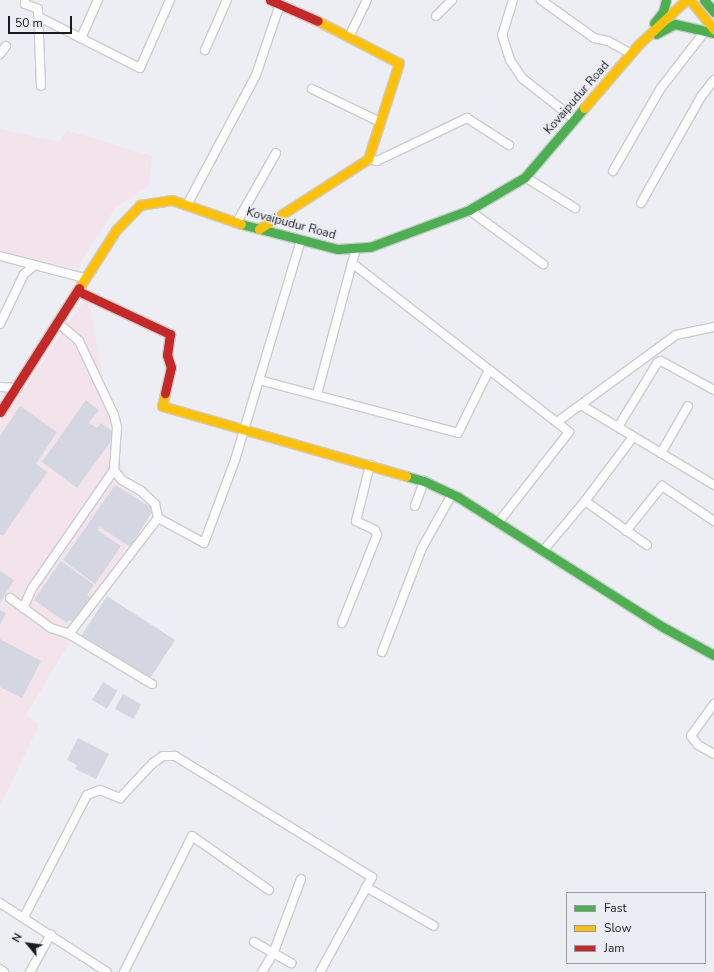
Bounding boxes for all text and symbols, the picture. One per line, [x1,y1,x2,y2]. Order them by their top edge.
scale bar [10,8,74,34]
text: 50 m [15,15,43,31]
street label: Kovaipudur Road [541,59,613,137]
street label: Kovaipudur Road [245,205,337,243]
legend [566,892,706,964]
text: Fast [604,900,627,916]
text: Slow [604,920,632,936]
north arrow [8,924,48,964]
text: N [9,931,26,945]
text: Jam [604,940,625,956]

